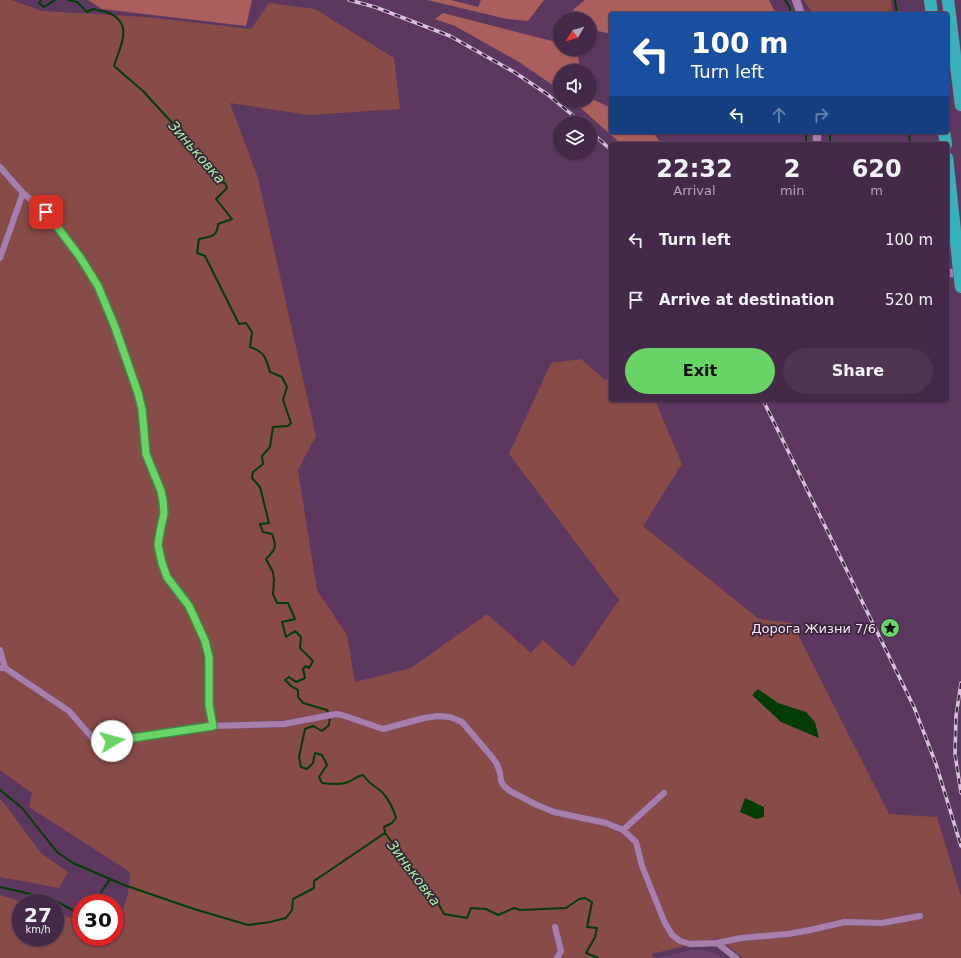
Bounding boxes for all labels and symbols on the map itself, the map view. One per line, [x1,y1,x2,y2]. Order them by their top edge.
north arrow [553,12,597,56]
water label: Зиньковка [165,117,229,187]
pin [29,195,63,229]
place icon: Дорога Жизни 7/6 [879,617,901,639]
place label: Дорога Жизни 7/6 [751,621,876,636]
position arrow [91,720,133,762]
water label: Зиньковка [384,837,444,909]
speed limit sign: 30 [72,894,124,946]

